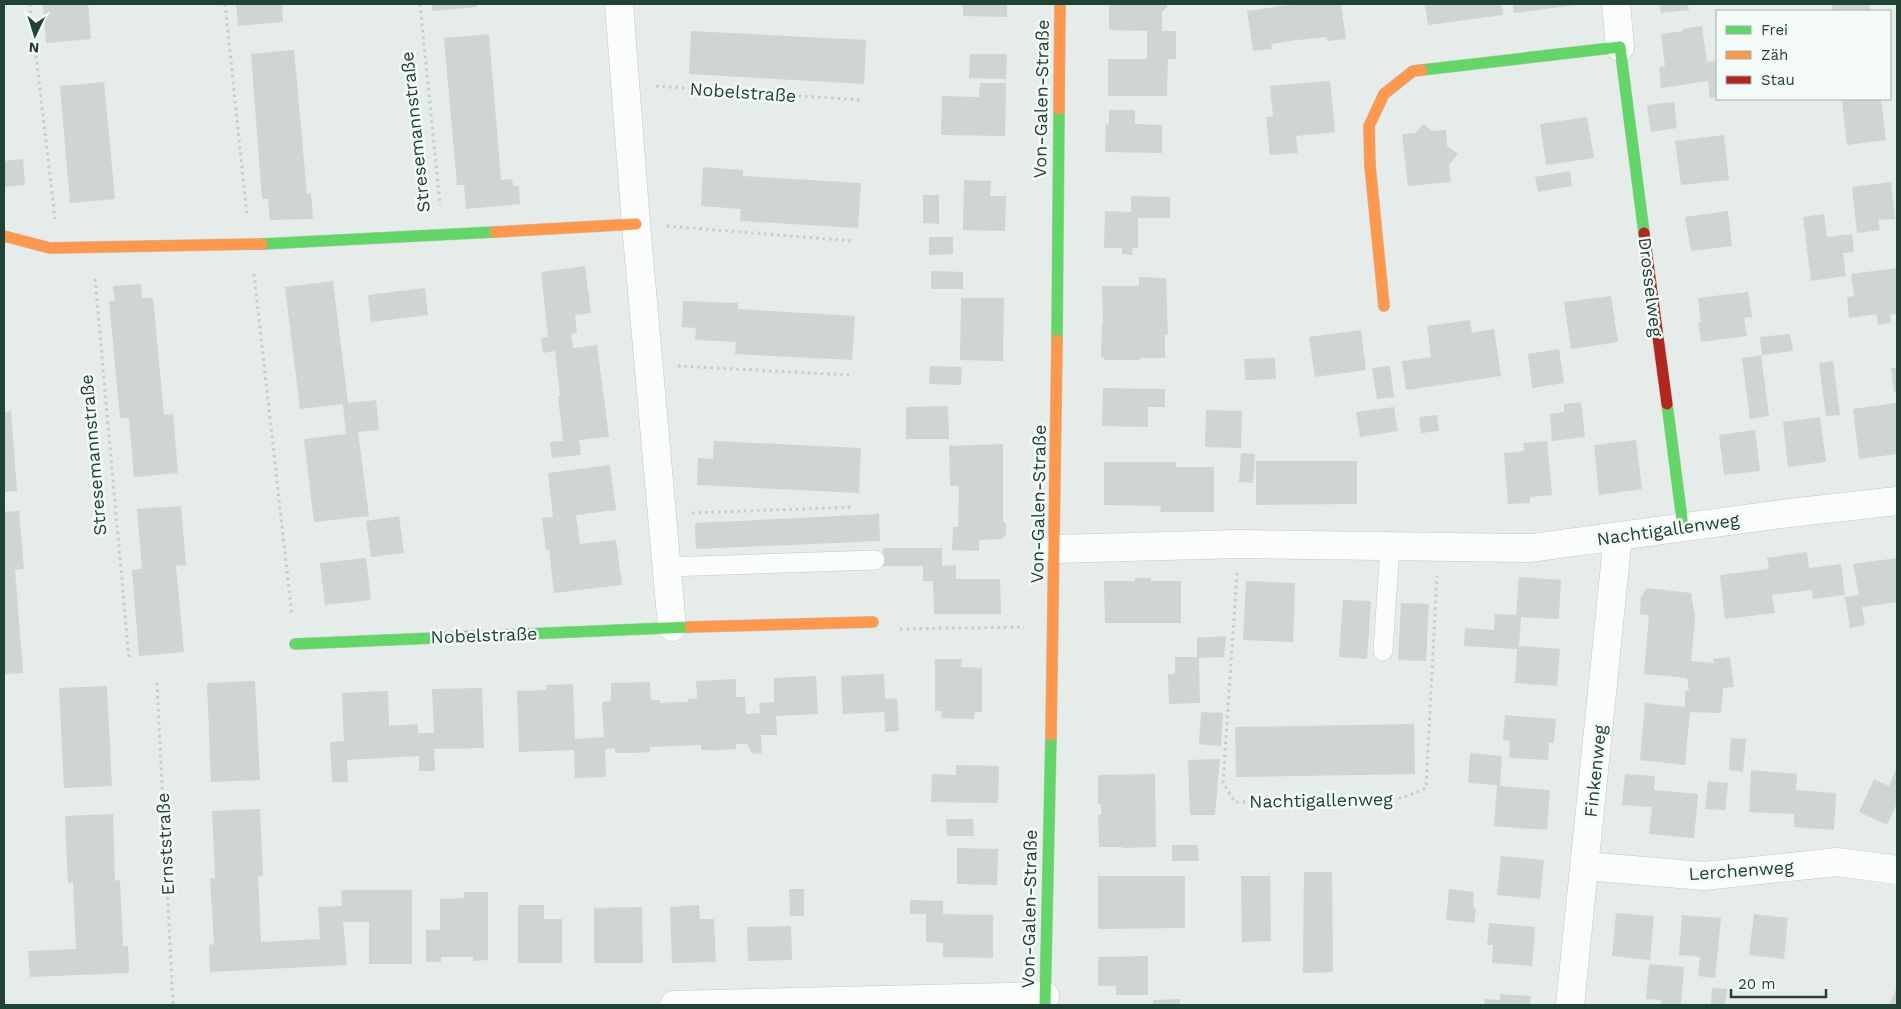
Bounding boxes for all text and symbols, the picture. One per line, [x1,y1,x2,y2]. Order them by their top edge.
north arrow [10,10,60,60]
legend [1716,10,1891,100]
street label: Von-Galen-Straße [1029,19,1053,179]
text: Frei [1761,21,1788,39]
text: N [28,40,40,56]
text: Zäh [1761,46,1788,64]
street label: Stresemannstraße [396,50,434,214]
text: Stau [1761,71,1795,89]
street label: Nobelstraße [689,78,797,106]
street label: Drosselweg [1634,236,1668,338]
street label: Stresemannstraße [75,373,111,537]
street label: Von-Galen-Straße [1026,424,1050,584]
street label: Nachtigallenweg [1595,509,1741,549]
street label: Nobelstraße [430,623,538,647]
street label: Finkenweg [1580,723,1610,818]
street label: Nachtigallenweg [1249,788,1393,812]
street label: Ernststraße [152,792,178,896]
street label: Von-Galen-Straße [1017,829,1041,989]
street label: Lerchenweg [1688,856,1795,884]
scale bar [1731,966,1826,998]
text: 20 m [1738,975,1776,993]

